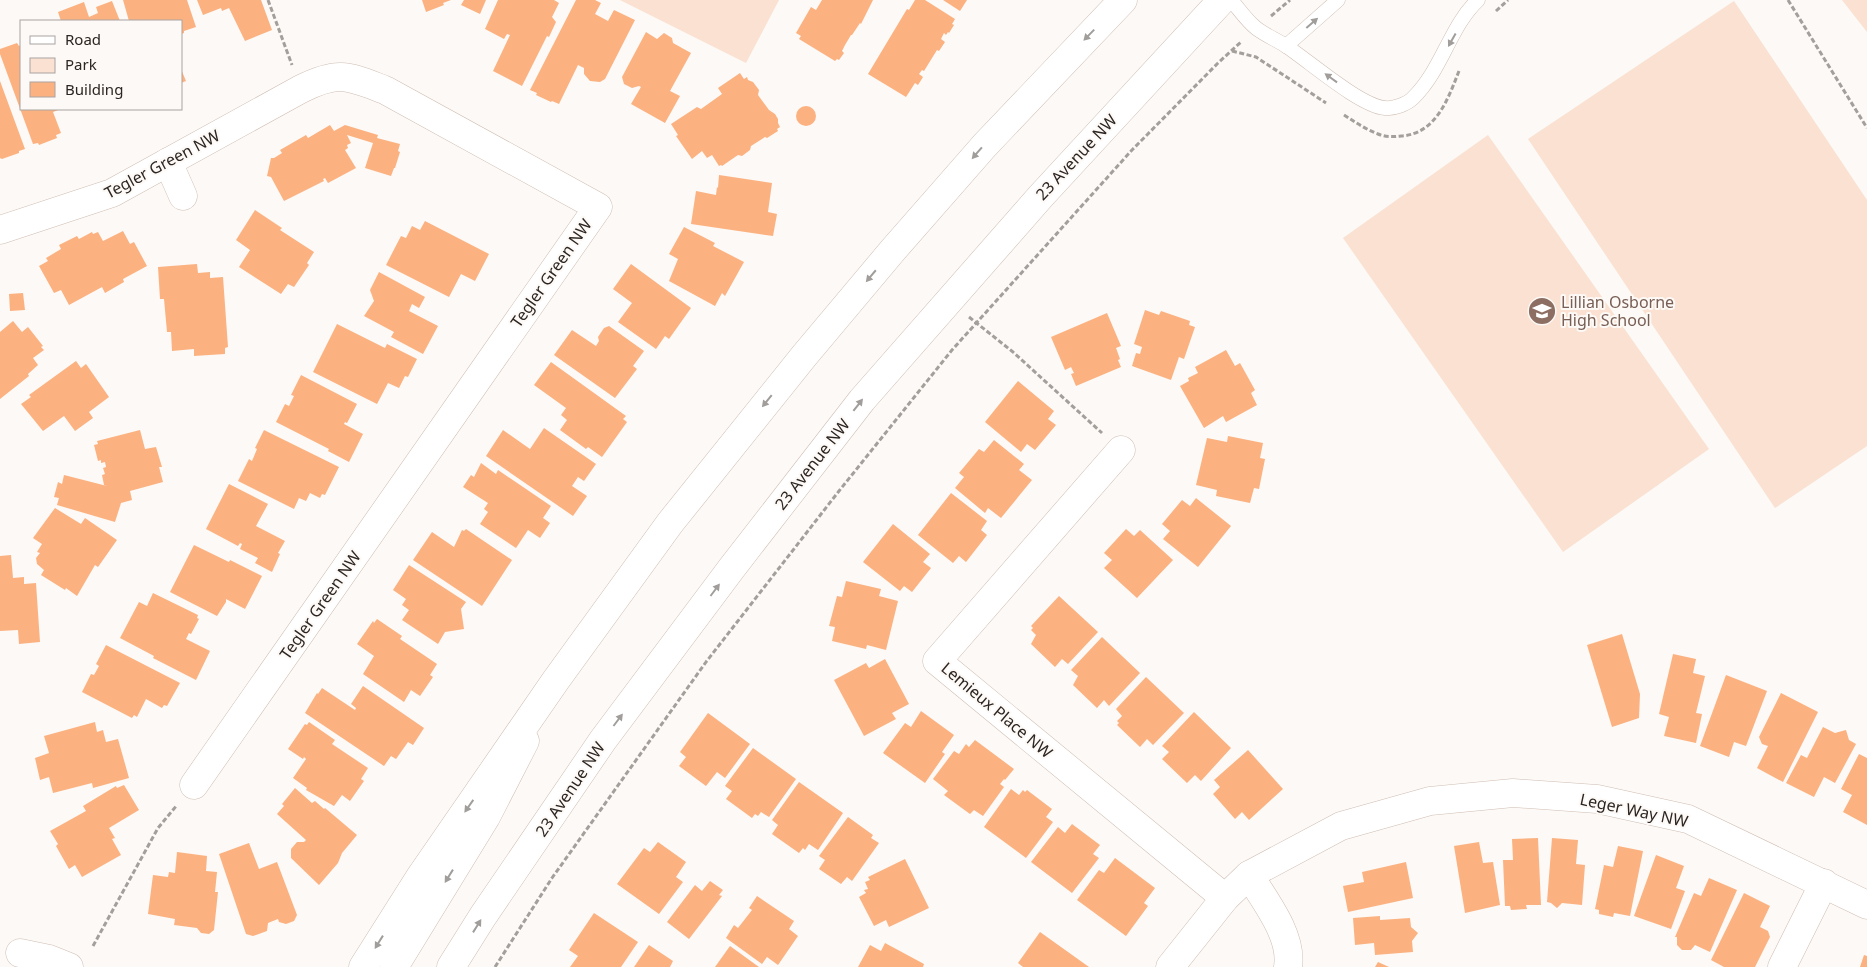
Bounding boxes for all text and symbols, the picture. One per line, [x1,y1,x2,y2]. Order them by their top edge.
one-way arrow [1305,17,1317,29]
legend [20,20,182,110]
text: Road [65,29,101,49]
one-way arrow [1083,29,1095,41]
one-way arrow [1447,34,1456,47]
text: Park [65,54,97,74]
one-way arrow [1324,73,1338,83]
text: Building [65,79,123,99]
street label: 23 Avenue NW [1030,109,1122,205]
street label: Tegler Green NW [100,124,224,204]
one-way arrow [972,147,983,160]
street label: Tegler Green NW [505,214,597,332]
one-way arrow [865,269,876,282]
place label: Lillian Osborne High School [1561,291,1674,331]
school or university icon: Lillian Osborne High School [1527,296,1557,326]
one-way arrow [762,395,773,408]
one-way arrow [852,399,863,412]
street label: 23 Avenue NW [770,414,855,514]
street label: Tegler Green NW [274,546,366,664]
one-way arrow [710,584,721,597]
street label: Lemieux Place NW [937,657,1057,763]
one-way arrow [613,714,624,727]
street label: 23 Avenue NW [530,737,610,841]
street label: Leger Way NW [1578,788,1690,832]
one-way arrow [464,799,474,813]
one-way arrow [445,870,454,883]
one-way arrow [472,919,481,932]
one-way arrow [374,935,384,948]

